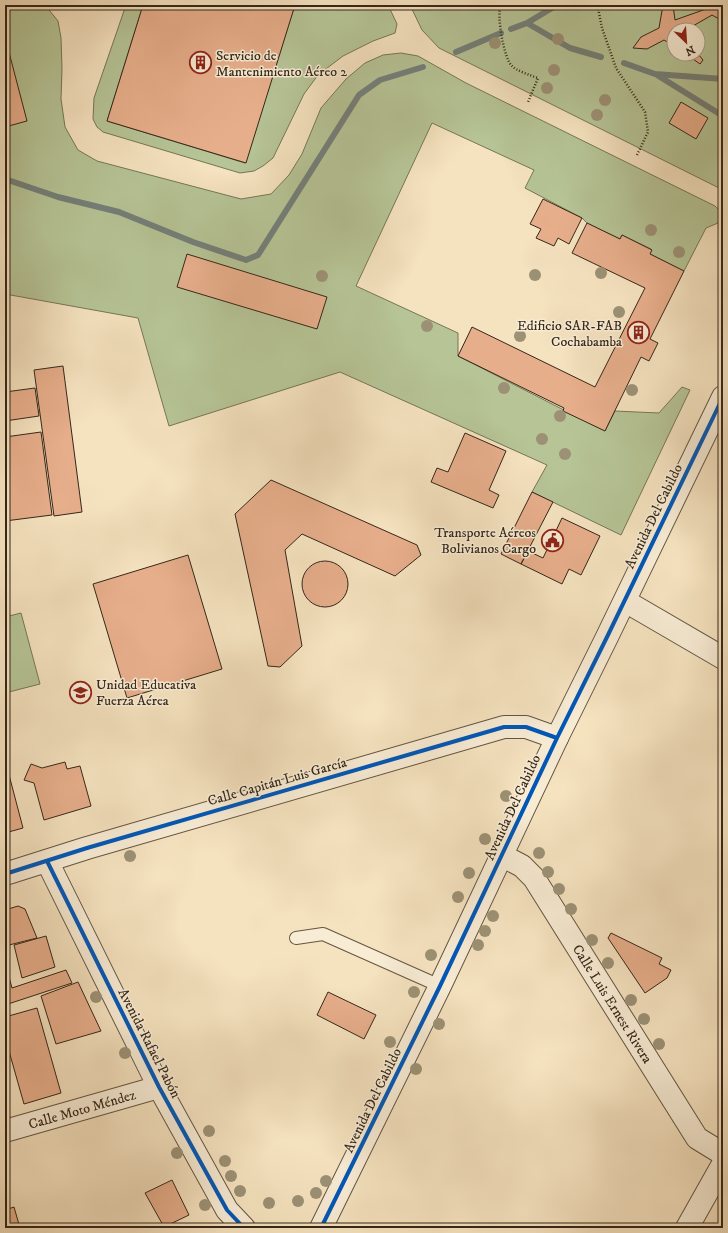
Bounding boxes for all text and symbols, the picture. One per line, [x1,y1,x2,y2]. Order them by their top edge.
north arrow [666,22,706,62]
text: N [683,42,697,58]
place label: Servicio de Mantenimiento Aéreo 2 [216,47,347,81]
building icon: Servicio de Mantenimiento Aéreo 2 [188,50,214,76]
place label: Edificio SAR-FAB Cochabamba [517,317,622,351]
building icon: Edificio SAR-FAB Cochabamba [625,320,651,346]
street label: Avenida Del Cabildo [621,461,687,572]
place label: Transporte Aéreos Bolivianos Cargo [434,524,536,558]
public building icon: Transporte Aéreos Bolivianos Cargo [539,527,565,553]
place label: Unidad Educativa Fuerza Aérea [96,676,196,710]
school or university icon: Unidad Educativa Fuerza Aérea [68,679,94,705]
street label: Avenida Del Cabildo [481,752,545,863]
street label: Calle Capitán Luis García [206,754,349,810]
street label: Calle Luis Ernest Rivera [568,941,656,1067]
street label: Avenida Rafael Pabón [114,986,185,1102]
street label: Avenida Del Cabildo [340,1045,406,1156]
street label: Calle Moto Méndez [26,1086,138,1134]

